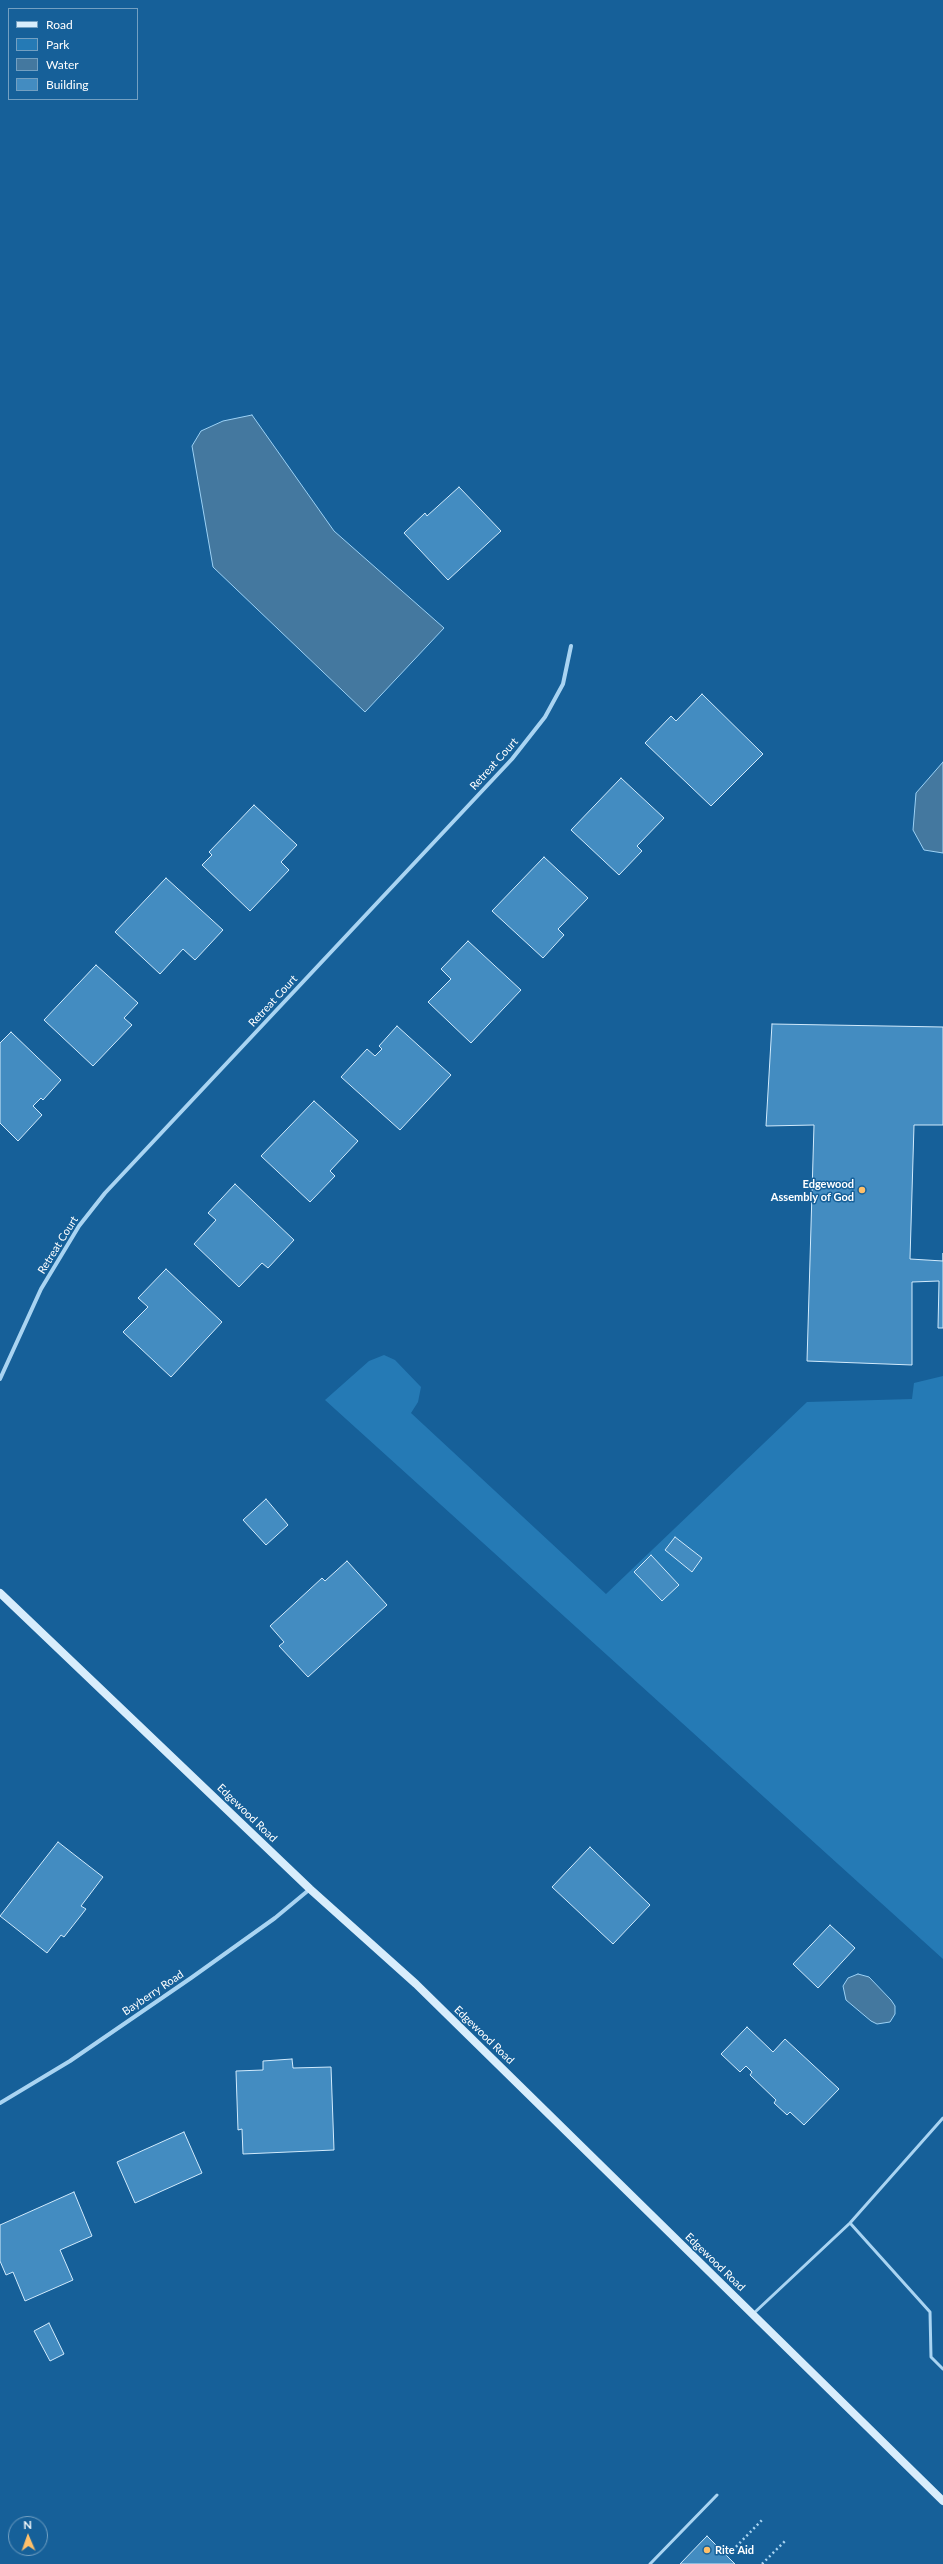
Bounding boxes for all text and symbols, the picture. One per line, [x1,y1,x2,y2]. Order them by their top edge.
legend [8,8,138,100]
text: Road [46,17,73,32]
text: Park [46,37,69,52]
text: Water [46,57,79,72]
text: Building [46,77,89,92]
street label: Retreat Court [467,735,521,793]
street label: Retreat Court [246,973,300,1029]
place label: Edgewood Assembly of God [771,1177,854,1203]
marker: Edgewood Assembly of God [857,1185,867,1195]
street label: Retreat Court [35,1214,81,1276]
street label: Edgewood Road [214,1781,280,1845]
street label: Bayberry Road [120,1968,186,2018]
street label: Edgewood Road [451,2003,517,2067]
street label: Edgewood Road [682,2230,748,2294]
north arrow [8,2516,48,2556]
text: N [23,2518,32,2531]
place label: Rite Aid [715,2543,754,2557]
marker: Rite Aid [702,2545,712,2555]

